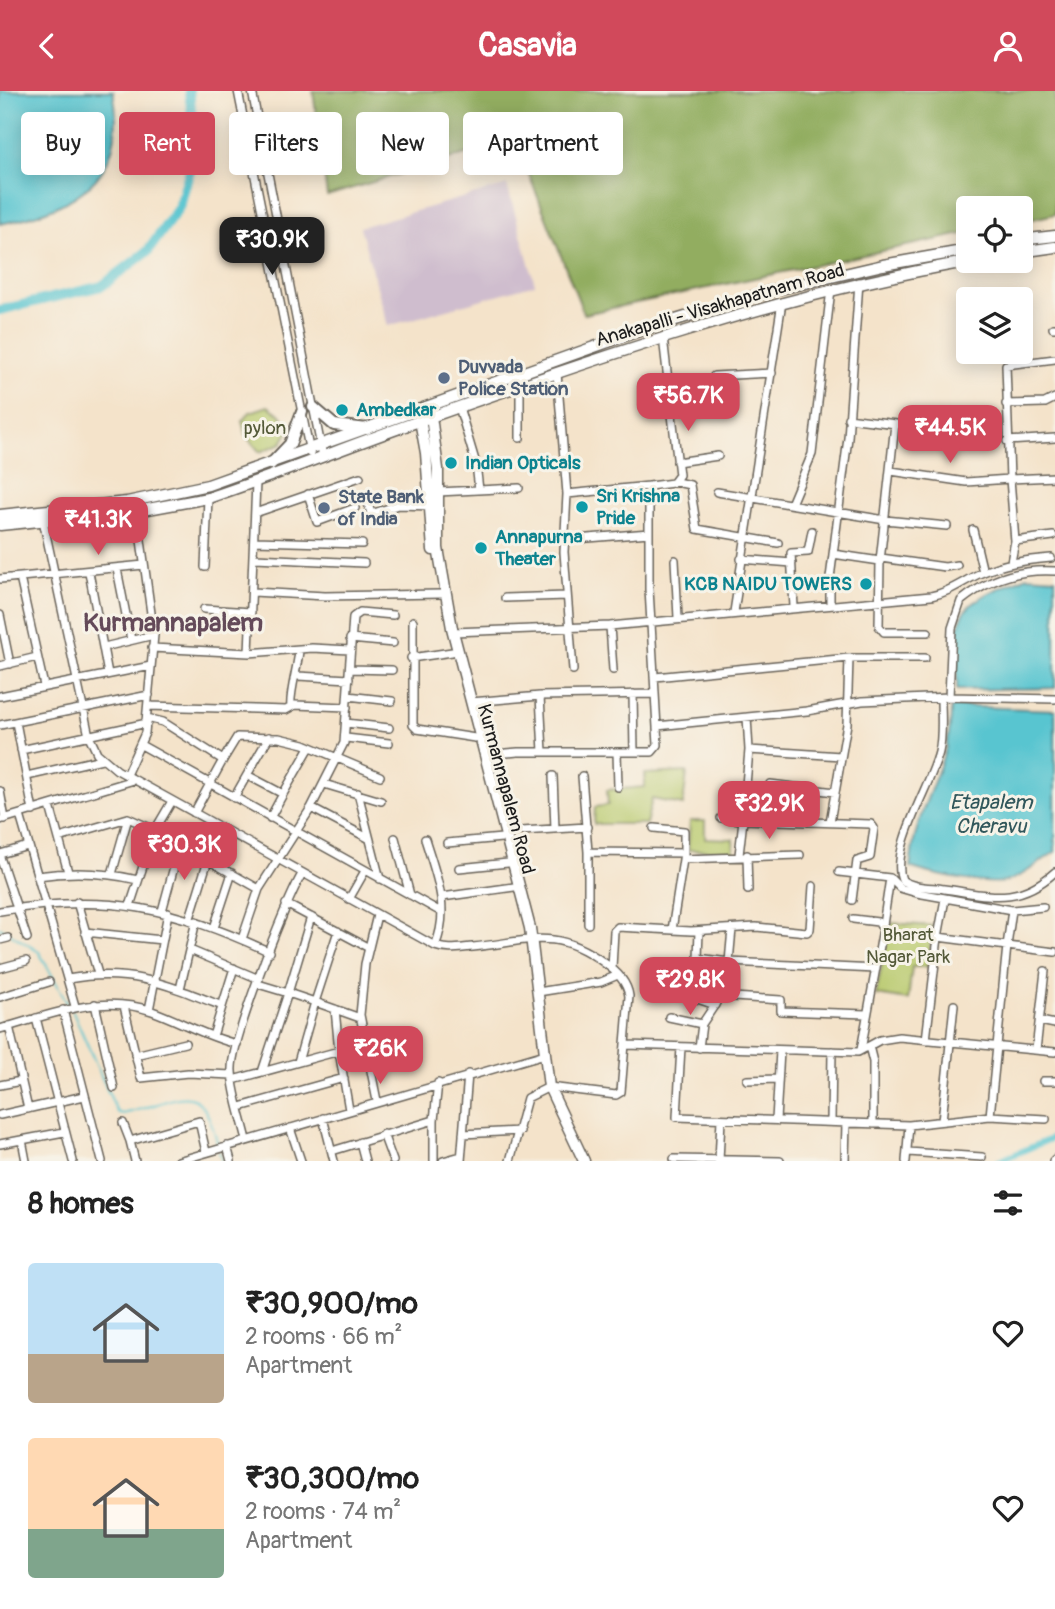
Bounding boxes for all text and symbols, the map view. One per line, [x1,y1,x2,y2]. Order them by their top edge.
text: Casavia [478,26,577,66]
icon: back [28,27,66,65]
icon: person [989,27,1027,65]
chip: Buy [21,112,105,175]
chip: Rent [119,112,215,175]
chip: Filters [229,112,342,175]
chip: New [356,112,449,175]
chip: Apartment [463,112,623,175]
map controls [956,196,1033,364]
button: locate [956,196,1033,273]
pin: ₹30.9K [215,218,329,277]
text: ₹30.9K [235,225,309,254]
street label: Anakapalli - Visakhapatnam Road [593,258,847,352]
button: layers [956,287,1033,364]
place label: Duvvada Police Station [458,355,569,401]
marker: Duvvada Police Station [436,370,452,386]
pin: ₹56.7K [631,373,745,433]
text: ₹56.7K [653,381,723,410]
place label: Ambedkar [356,398,437,422]
marker: Ambedkar [334,402,350,418]
pin: ₹44.5K [893,405,1007,465]
text: ₹44.5K [914,413,986,442]
park label: pylon [244,416,286,440]
place label: Indian Opticals [465,451,581,475]
marker: Indian Opticals [443,455,459,471]
place label: Sri Krishna Pride [596,484,680,530]
place label: State Bank of India [337,485,425,531]
pin: ₹41.3K [41,497,155,557]
marker: Sri Krishna Pride [574,499,590,515]
marker: State Bank of India [316,500,332,516]
text: ₹41.3K [64,505,132,534]
place label: Annapurna Theater [494,525,583,571]
marker: Annapurna Theater [473,540,489,556]
place label: KCB NAIDU TOWERS [684,572,852,596]
marker: KCB NAIDU TOWERS [858,576,874,592]
district label: Kurmannapalem [83,607,263,639]
street label: Kurmannapalem Road [472,701,540,877]
pin: ₹32.9K [712,781,826,841]
text: ₹32.9K [734,789,804,818]
water label: Etapalem Cheravu [950,789,1034,840]
pin: ₹30.3K [127,823,241,882]
text: ₹30.3K [147,830,221,859]
park label: Bharat Nagar Park [866,923,950,969]
pin: ₹29.8K [633,957,747,1017]
text: ₹29.8K [656,965,725,994]
pin: ₹26K [339,1027,421,1086]
text: ₹26K [353,1034,407,1063]
icon: filters [989,1184,1027,1222]
text: 8 homes [28,1185,134,1222]
text: ₹30,900/mo [245,1285,418,1322]
icon: home [84,1291,168,1375]
icon: heart [989,1314,1027,1352]
text: 2 rooms · 66 m² [245,1322,402,1351]
text: Apartment [245,1351,352,1380]
text: ₹30,300/mo [245,1460,419,1497]
icon: home [84,1466,168,1550]
icon: heart [989,1489,1027,1527]
text: 2 rooms · 74 m² [245,1497,401,1526]
text: Apartment [245,1526,352,1555]

